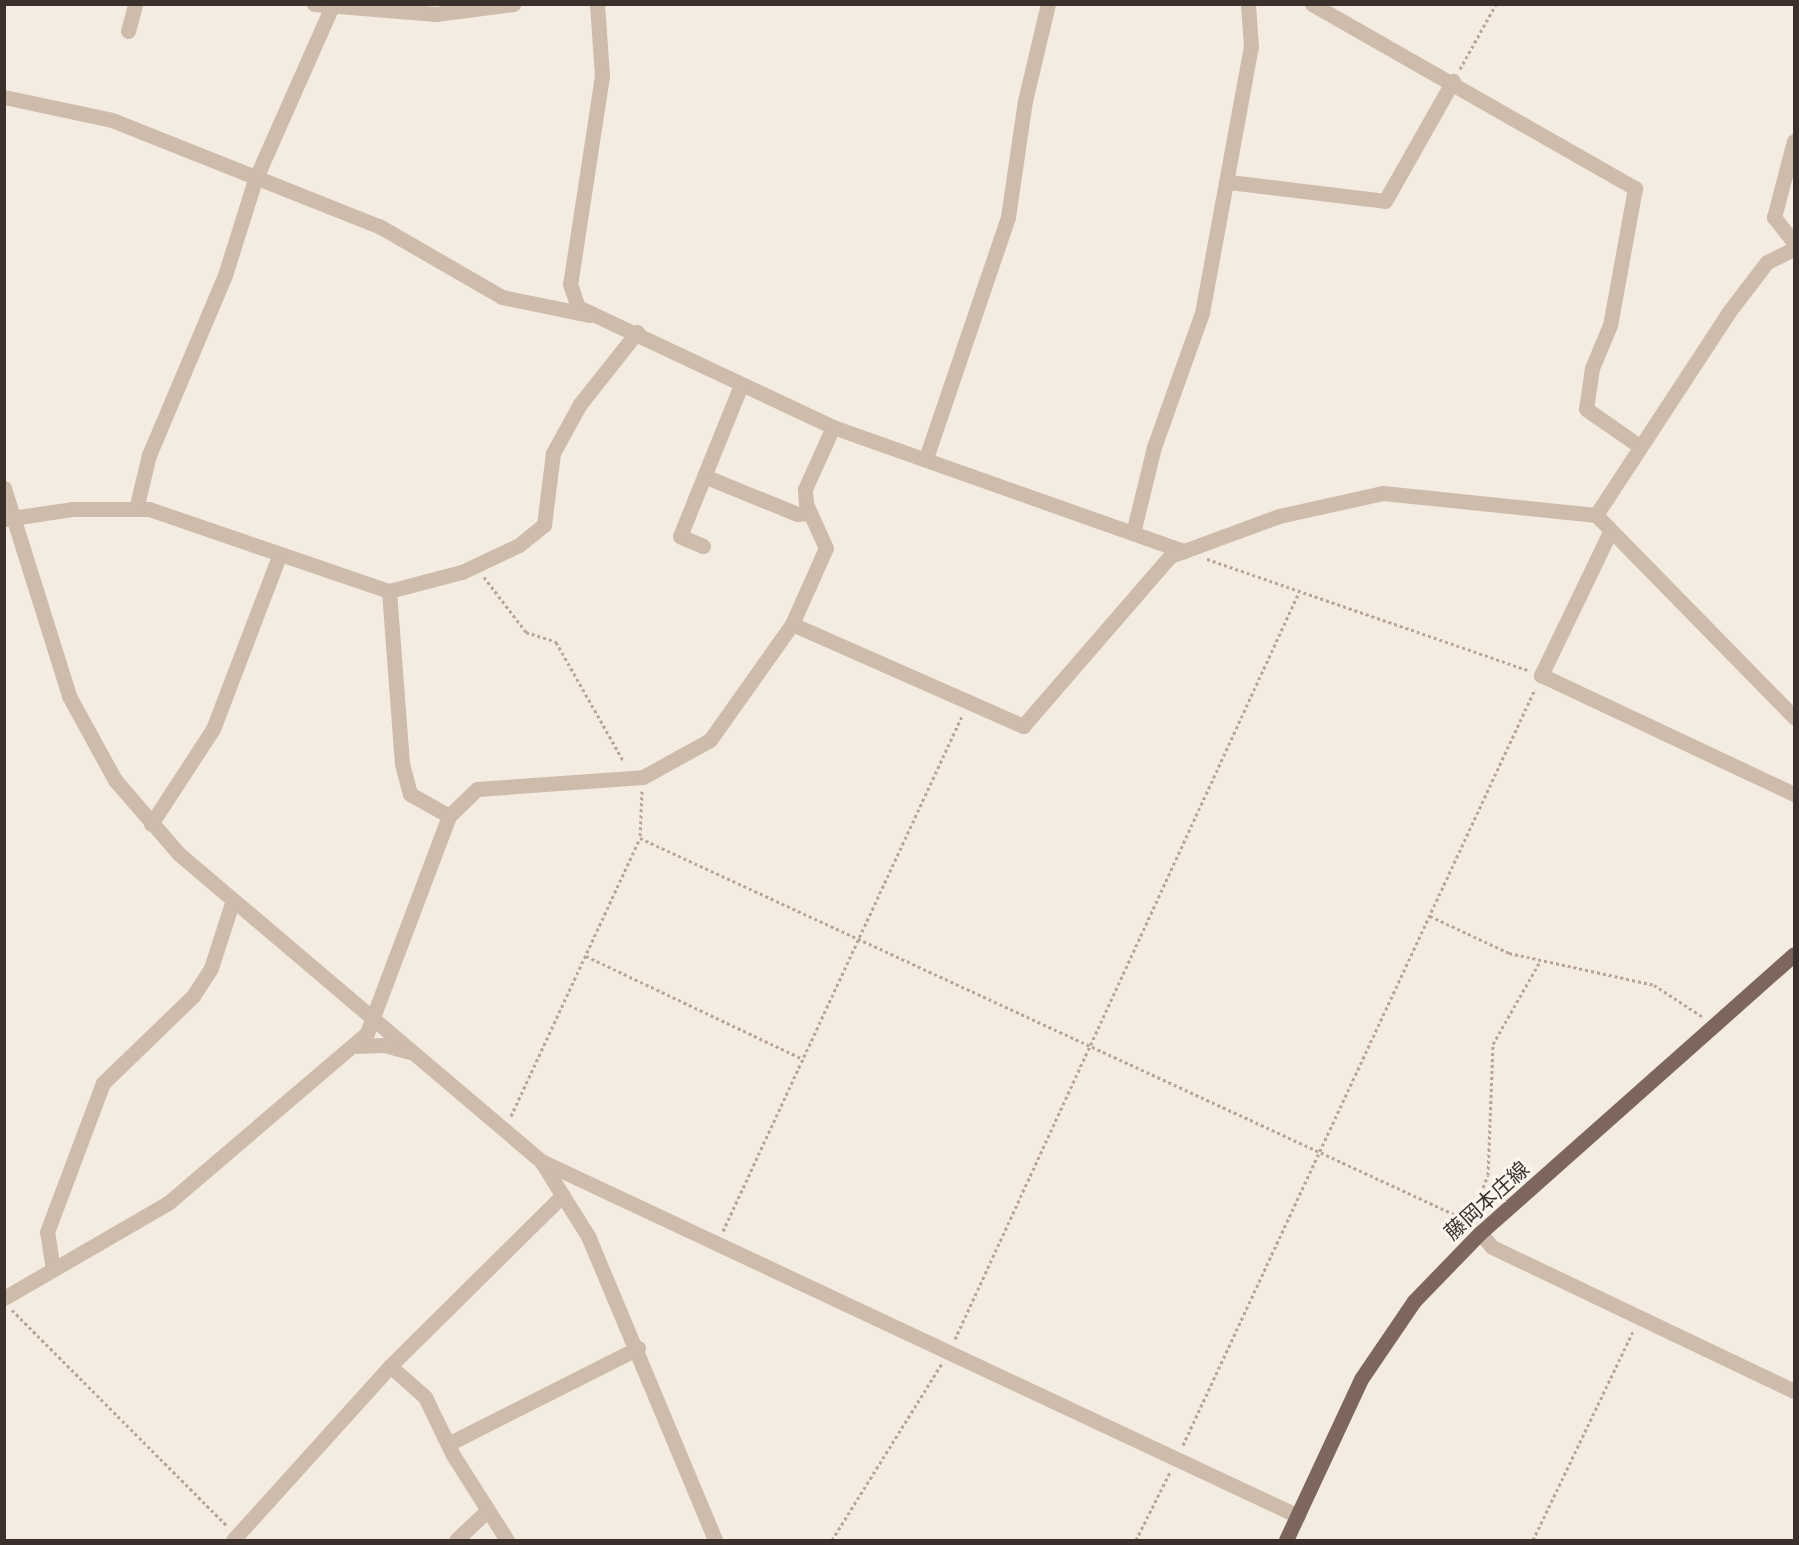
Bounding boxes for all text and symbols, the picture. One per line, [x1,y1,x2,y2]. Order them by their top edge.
street label: 藤岡本庄線 [1440,1157,1534,1245]

